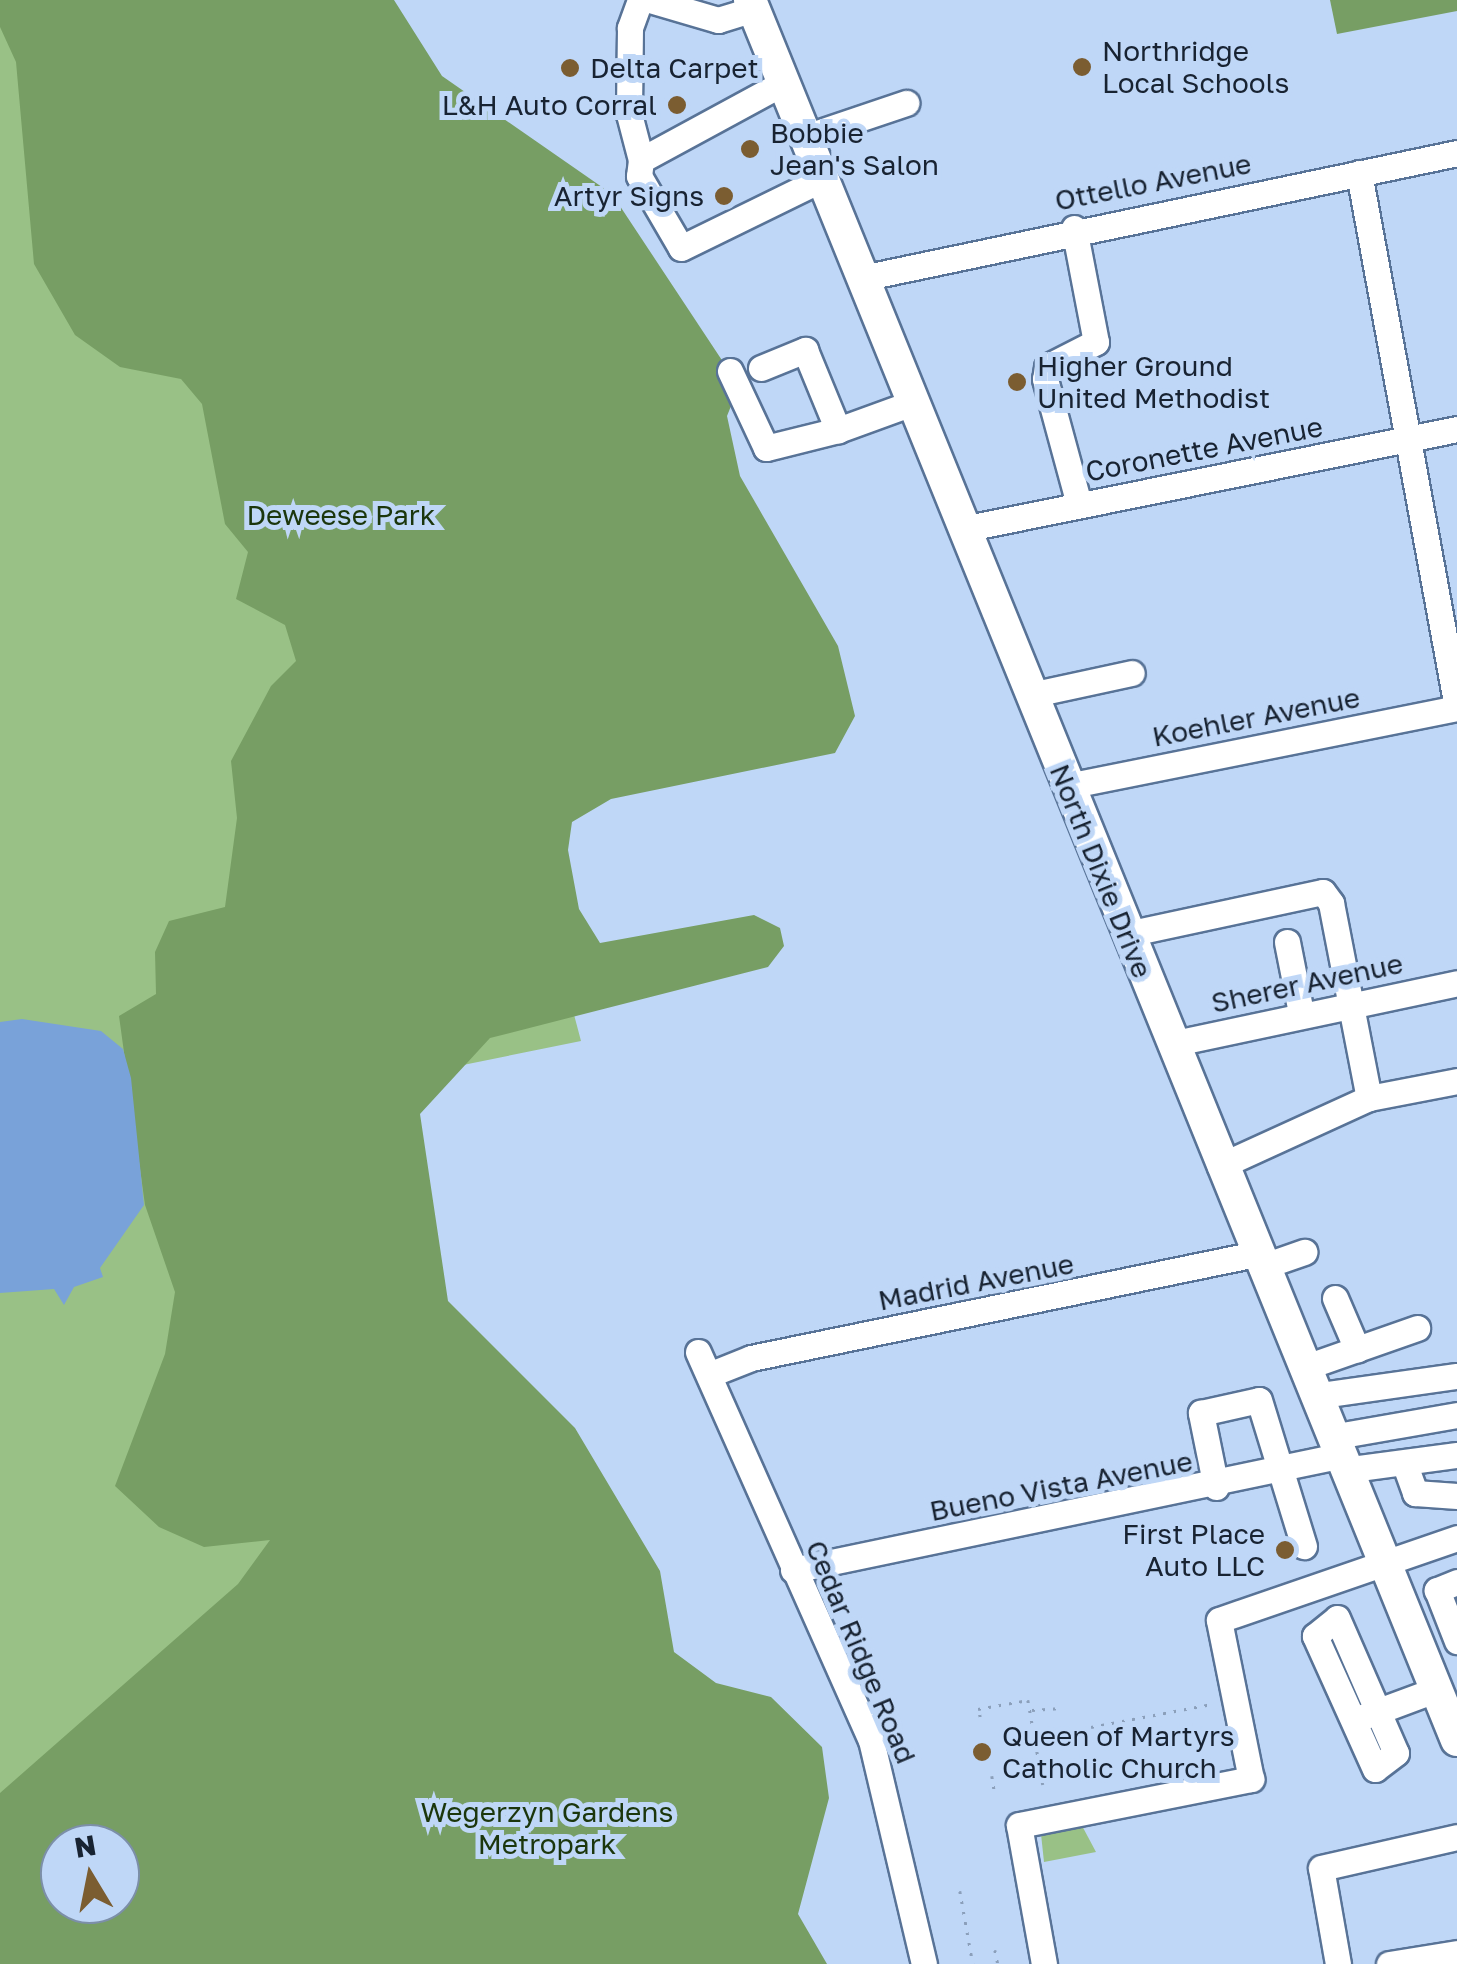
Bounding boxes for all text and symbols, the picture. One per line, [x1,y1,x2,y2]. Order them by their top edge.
place label: Northridge Local Schools [1102,34,1289,100]
place label: Delta Carpet [590,51,759,85]
marker: Northridge Local Schools [1071,56,1093,78]
marker: Delta Carpet [559,57,581,79]
place label: L&H Auto Corral [442,88,657,122]
marker: L&H Auto Corral [666,94,688,116]
place label: Bobbie Jean's Salon [770,116,939,182]
marker: Bobbie Jean's Salon [739,138,761,160]
street label: Ottello Avenue [1052,146,1254,218]
place label: Artyr Signs [554,179,704,213]
marker: Artyr Signs [713,185,735,207]
place label: Higher Ground United Methodist [1037,349,1270,415]
marker: Higher Ground United Methodist [1006,371,1028,393]
street label: Coronette Avenue [1083,410,1325,488]
park label: Deweese Park [246,498,436,532]
street label: Koehler Avenue [1149,680,1363,754]
street label: North Dixie Drive [1043,759,1159,983]
street label: Sherer Avenue [1208,946,1406,1020]
street label: Madrid Avenue [875,1247,1077,1317]
street label: Bueno Vista Avenue [927,1444,1195,1528]
place label: First Place Auto LLC [1122,1517,1265,1583]
street label: Cedar Ridge Road [799,1535,923,1769]
marker: First Place Auto LLC [1274,1539,1296,1561]
place label: Queen of Martyrs Catholic Church [1002,1719,1235,1785]
marker: Queen of Martyrs Catholic Church [971,1741,993,1763]
park label: Wegerzyn Gardens Metropark [421,1795,673,1861]
north arrow [40,1824,140,1924]
text: N [72,1828,98,1864]

